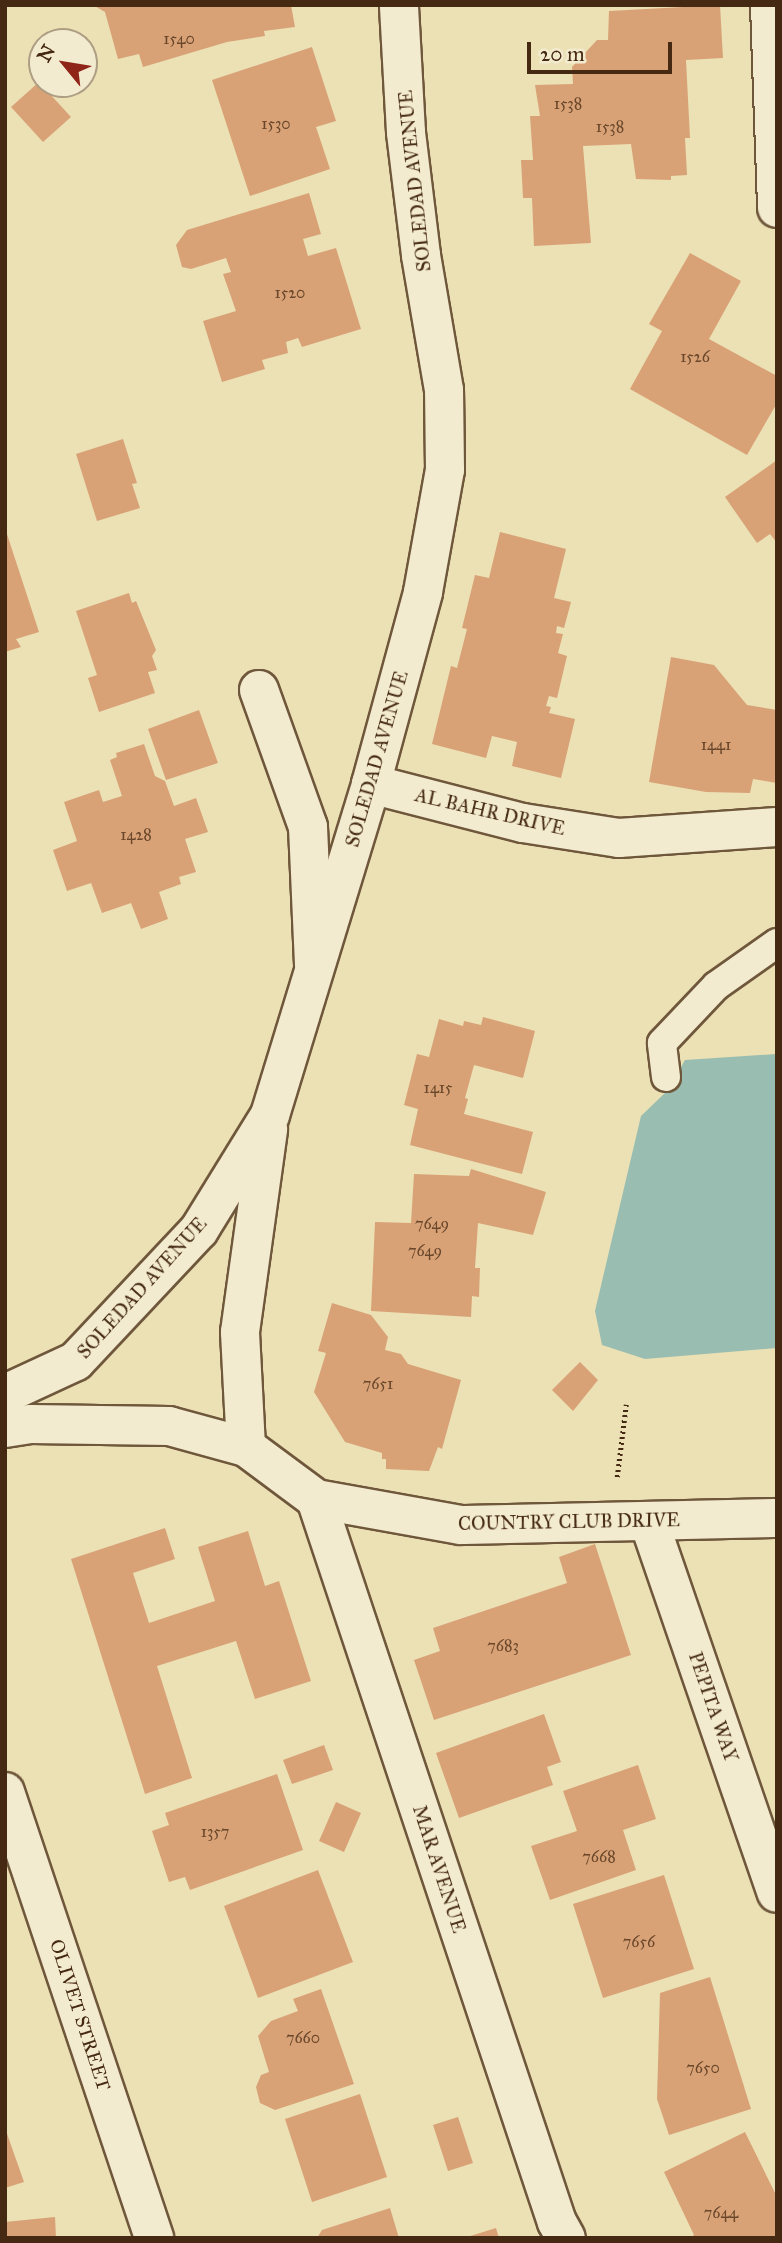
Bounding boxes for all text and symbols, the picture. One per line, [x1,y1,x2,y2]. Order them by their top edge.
north arrow [28,28,98,98]
scale bar [530,28,675,72]
house number: 1540 [163,29,195,49]
text: N [32,41,60,66]
text: 20 m [540,41,585,67]
street label: SOLEDAD AVENUE [394,89,436,273]
house number: 1538 [554,94,582,114]
house number: 1530 [261,114,291,134]
house number: 1538 [596,117,624,137]
house number: 1520 [275,283,305,303]
house number: 1526 [680,347,710,367]
street label: SOLEDAD AVENUE [341,668,413,850]
house number: 1441 [701,735,731,755]
street label: AL BAHR DRIVE [413,784,567,840]
house number: 1428 [120,825,152,845]
house number: 1415 [424,1078,452,1098]
street label: SOLEDAD AVENUE [73,1213,211,1363]
house number: 7649 [415,1214,449,1234]
house number: 7649 [408,1241,442,1261]
house number: 7651 [363,1374,393,1394]
street label: COUNTRY CLUB DRIVE [458,1509,680,1535]
house number: 7683 [487,1636,519,1656]
street label: PEPITA WAY [684,1649,742,1765]
street label: MAR AVENUE [408,1802,470,1936]
house number: 1357 [201,1822,229,1842]
house number: 7668 [582,1847,616,1867]
house number: 7656 [623,1932,655,1952]
street label: OLIVET STREET [45,1936,115,2094]
house number: 7660 [286,2028,320,2048]
house number: 7650 [686,2058,720,2078]
house number: 7644 [704,2203,738,2223]

